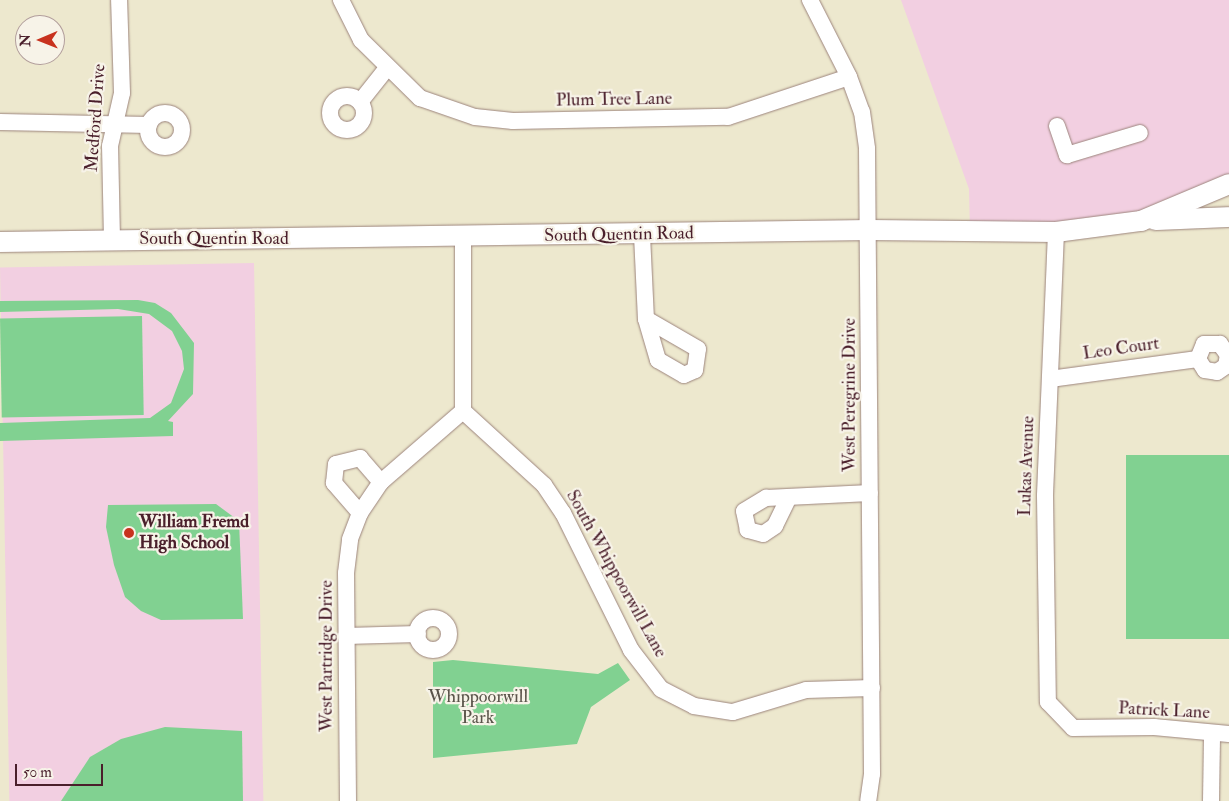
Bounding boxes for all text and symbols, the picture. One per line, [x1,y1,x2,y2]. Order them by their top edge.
north arrow [15,15,65,65]
text: N [17,34,34,47]
street label: Medford Drive [81,63,111,173]
street label: Plum Tree Lane [556,88,672,112]
street label: South Quentin Road [544,223,694,247]
street label: South Quentin Road [139,228,289,250]
street label: West Peregrine Drive [839,318,861,472]
street label: Leo Court [1082,333,1160,365]
street label: Lukas Avenue [1014,416,1040,516]
street label: South Whippoorwill Lane [561,487,671,661]
place label: William Fremd High School [139,512,249,554]
marker: William Fremd High School [123,527,135,539]
street label: West Partridge Drive [316,580,338,732]
park label: Whippoorwill Park [428,687,528,730]
street label: Patrick Lane [1118,698,1210,724]
scale bar [18,754,105,786]
text: 50 m [23,763,52,782]

